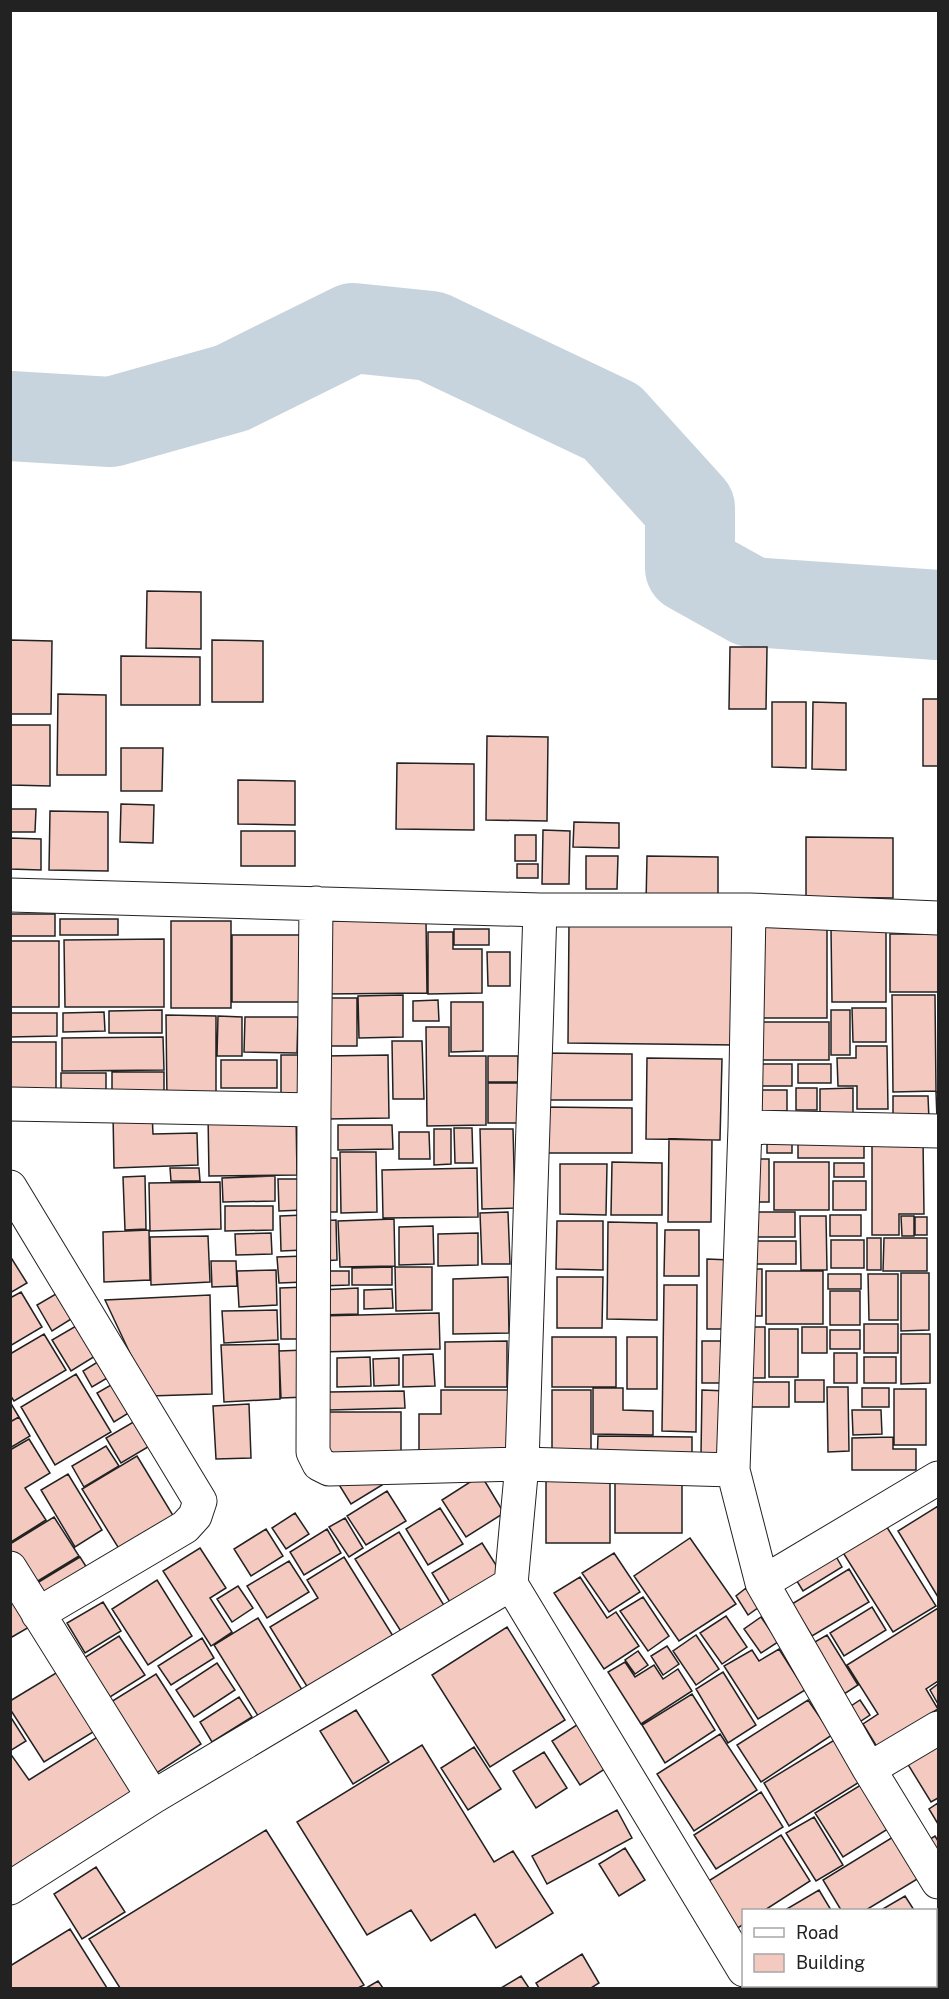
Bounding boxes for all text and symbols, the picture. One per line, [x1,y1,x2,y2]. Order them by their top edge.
legend [742,1909,937,1987]
text: Road [796,1922,839,1943]
text: Building [796,1952,865,1973]

